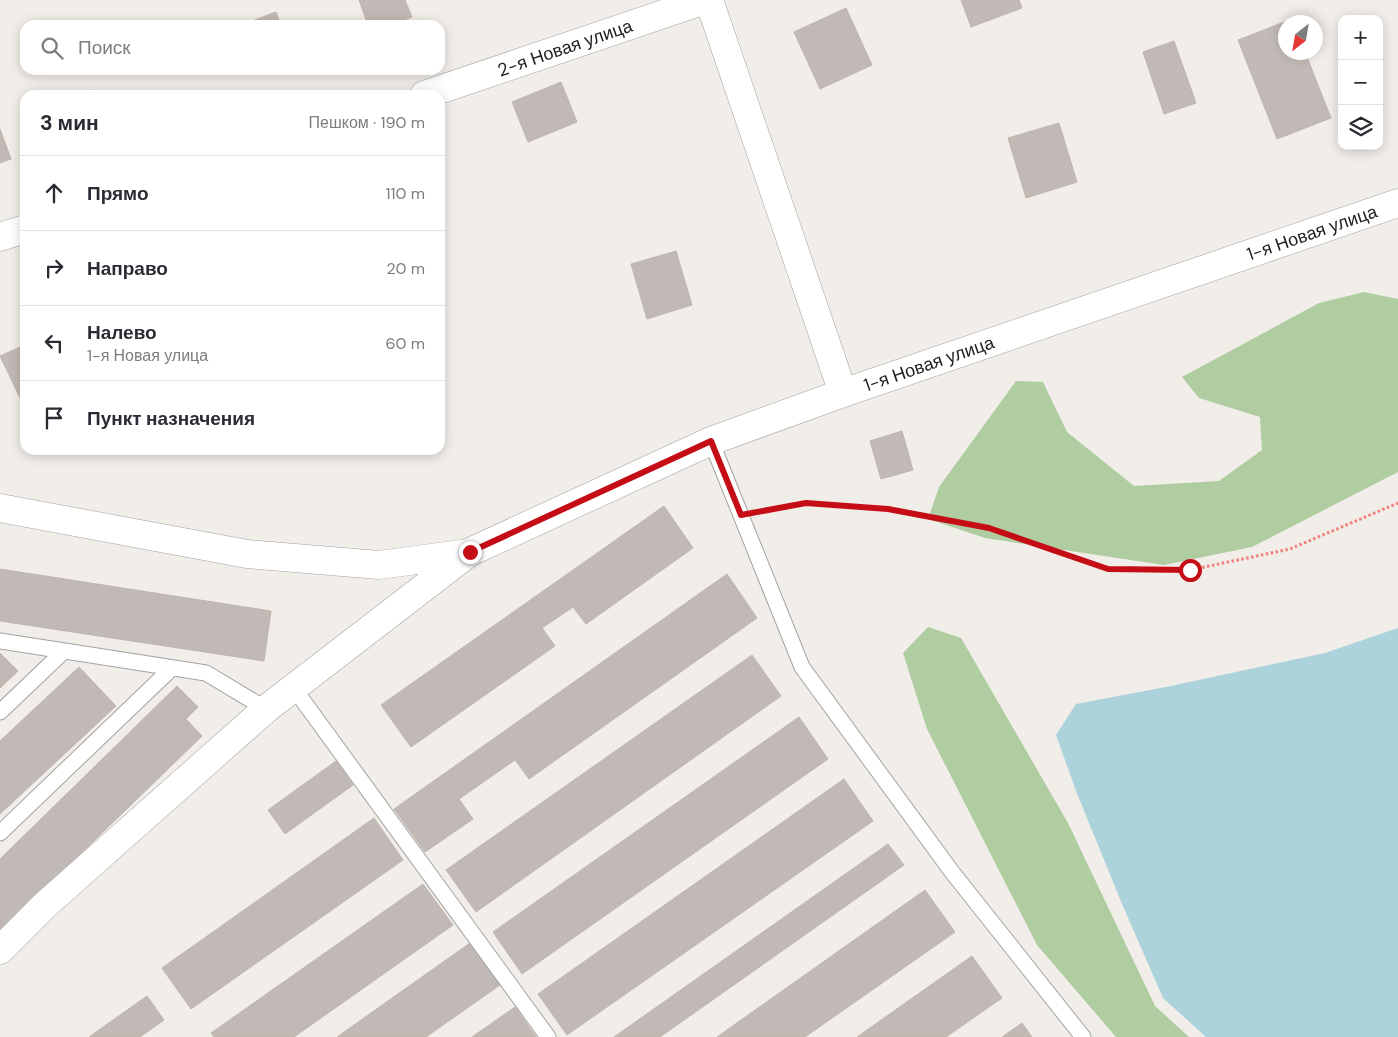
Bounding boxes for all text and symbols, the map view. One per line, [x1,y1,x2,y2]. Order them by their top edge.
street label: 2-я Новая улица [494,13,637,82]
north arrow [1278,15,1323,60]
map controls [1338,15,1383,150]
button: + [1338,15,1383,60]
search box [20,20,445,75]
icon: search [38,34,66,62]
text: Поиск [78,35,131,60]
button: − [1338,60,1383,105]
button: layers [1338,105,1383,150]
text: 3 мин [40,109,99,137]
text: Пешком · 190 m [309,112,425,133]
icon: ahead [40,179,68,207]
text: Прямо [87,181,149,206]
text: 110 m [386,183,425,204]
street label: 1-я Новая улица [1244,199,1381,267]
icon: right [40,254,68,282]
text: Направо [87,256,168,281]
text: 20 m [386,258,425,279]
text: Налево [87,320,157,345]
icon: left [40,329,68,357]
street label: 1-я Новая улица [861,330,998,398]
text: 60 m [385,333,425,354]
text: 1-я Новая улица [87,345,208,366]
icon: arrive [40,404,68,432]
text: Пункт назначения [87,406,255,431]
route end [459,541,482,564]
route start [1179,559,1202,582]

